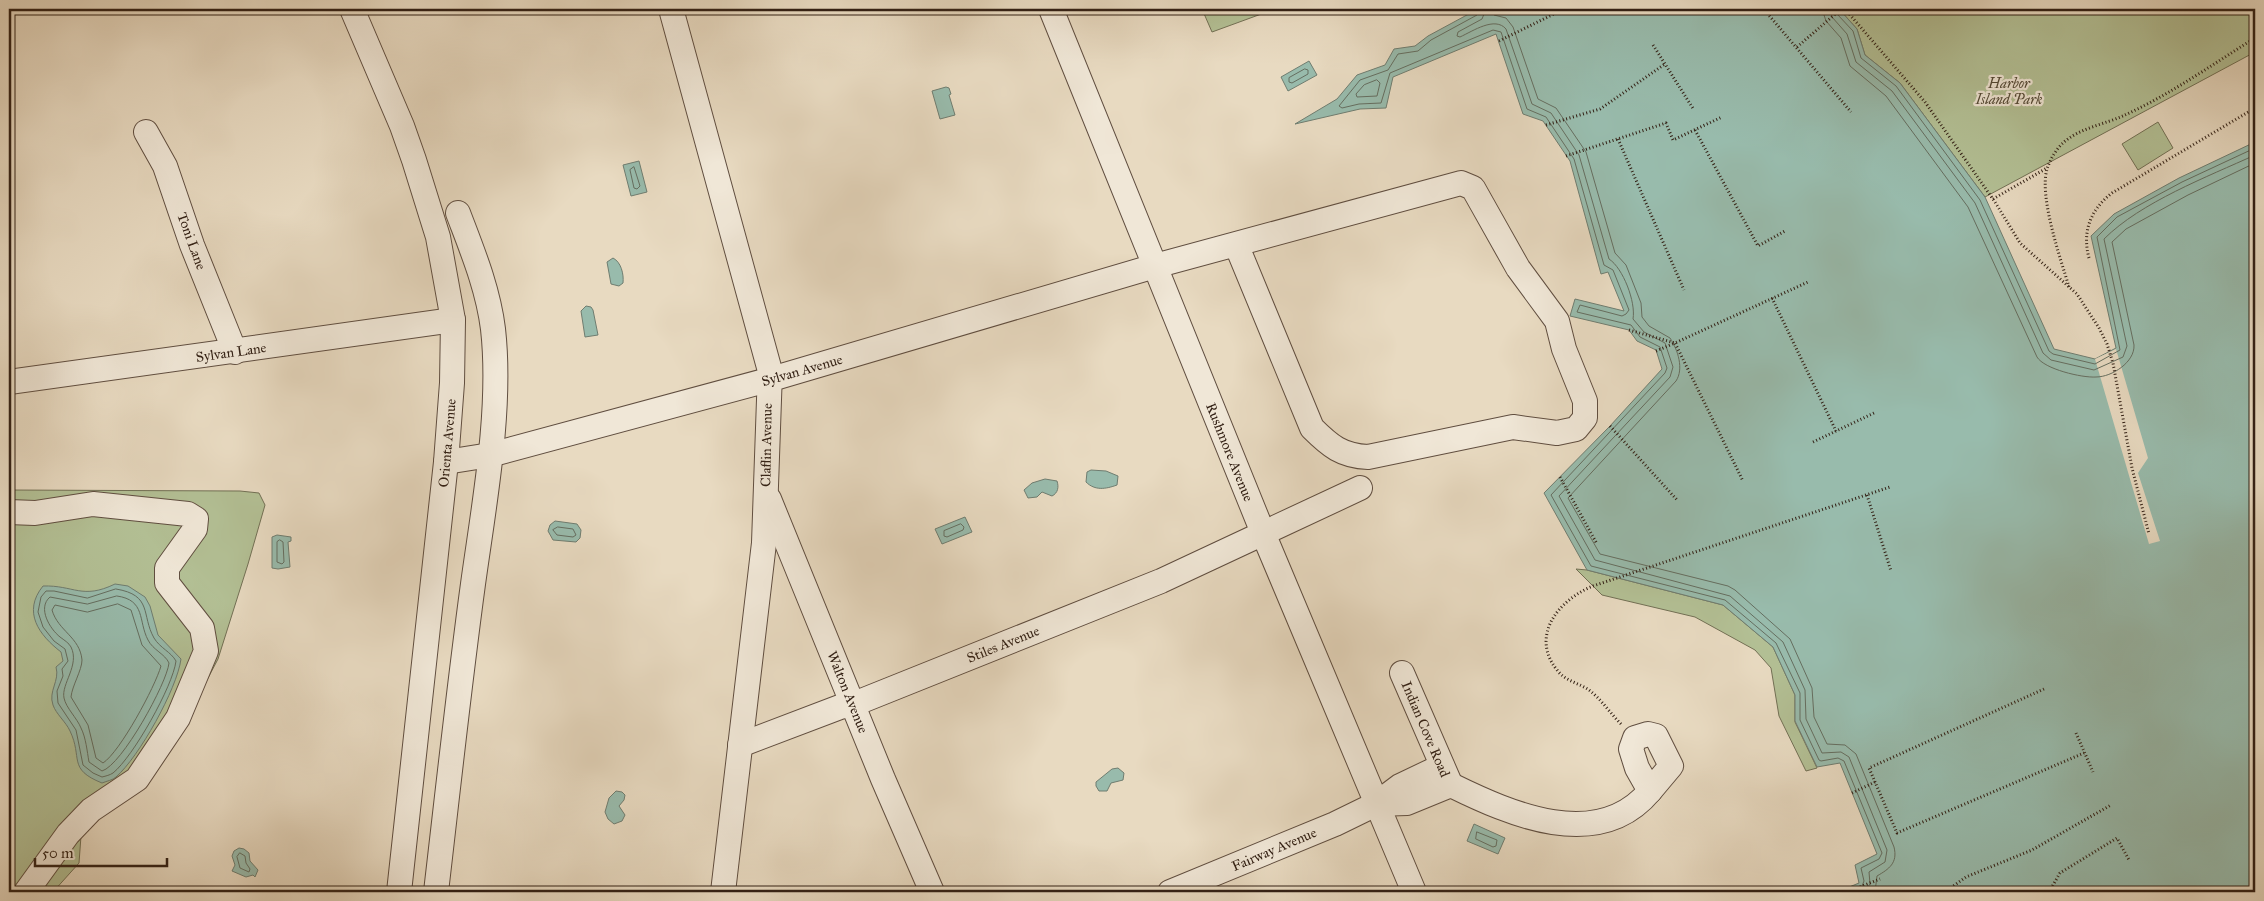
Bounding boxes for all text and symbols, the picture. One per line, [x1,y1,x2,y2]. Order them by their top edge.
park label: Harbor Island Park [1975,75,2043,108]
street label: Toni Lane [173,210,210,272]
street label: Sylvan Lane [195,339,268,366]
street label: Sylvan Avenue [760,351,845,390]
street label: Orienta Avenue [435,398,460,488]
street label: Rushmore Avenue [1202,400,1257,504]
street label: Claflin Avenue [757,403,776,487]
street label: Stiles Avenue [964,622,1042,667]
street label: Walton Avenue [823,649,872,736]
street label: Indian Cove Road [1398,679,1453,780]
street label: Fairway Avenue [1229,824,1319,875]
scale bar [35,836,168,868]
text: 50 m [42,844,74,862]

